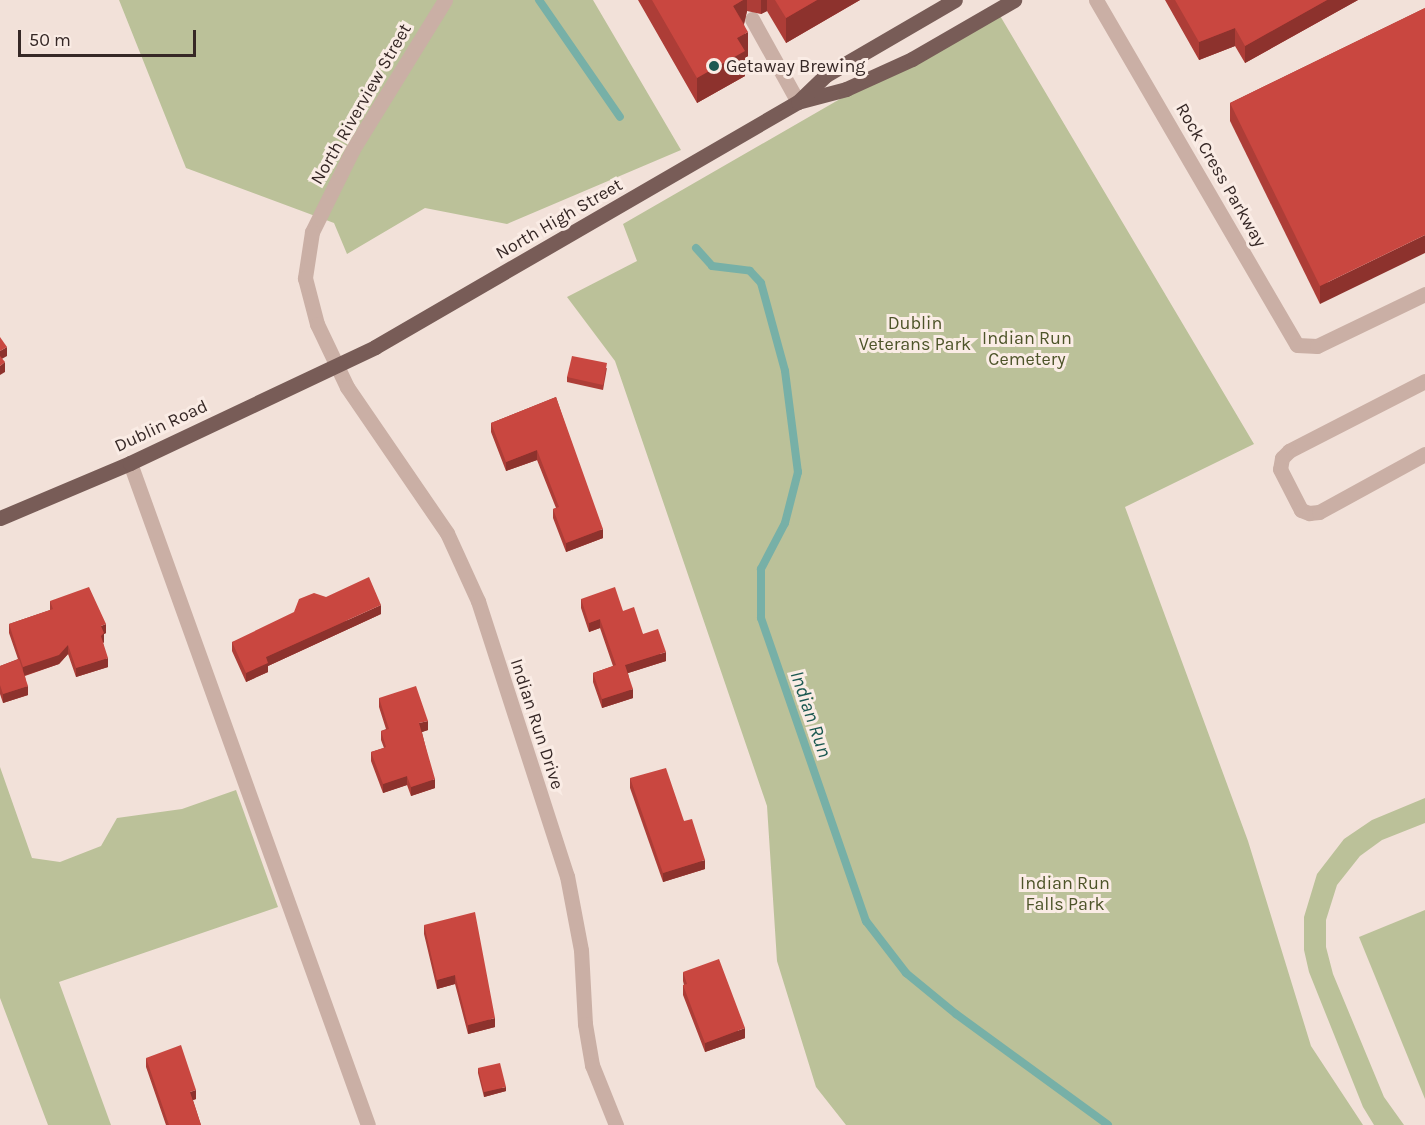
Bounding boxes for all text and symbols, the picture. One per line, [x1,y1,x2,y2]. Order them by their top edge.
scale bar [21,18,200,56]
street label: North Riverview Street [306,20,416,188]
text: 50 m [29,29,71,51]
place label: Getaway Brewing [726,55,865,77]
marker: Getaway Brewing [707,59,721,73]
street label: Rock Cress Parkway [1171,99,1271,251]
street label: North High Street [492,174,626,264]
park label: Dublin Veterans Park [859,313,971,356]
park label: Indian Run Cemetery [982,328,1072,370]
street label: Dublin Road [111,395,211,457]
street label: Indian Run Drive [506,656,568,792]
water label: Indian Run [785,668,837,760]
park label: Indian Run Falls Park [1020,873,1110,916]

